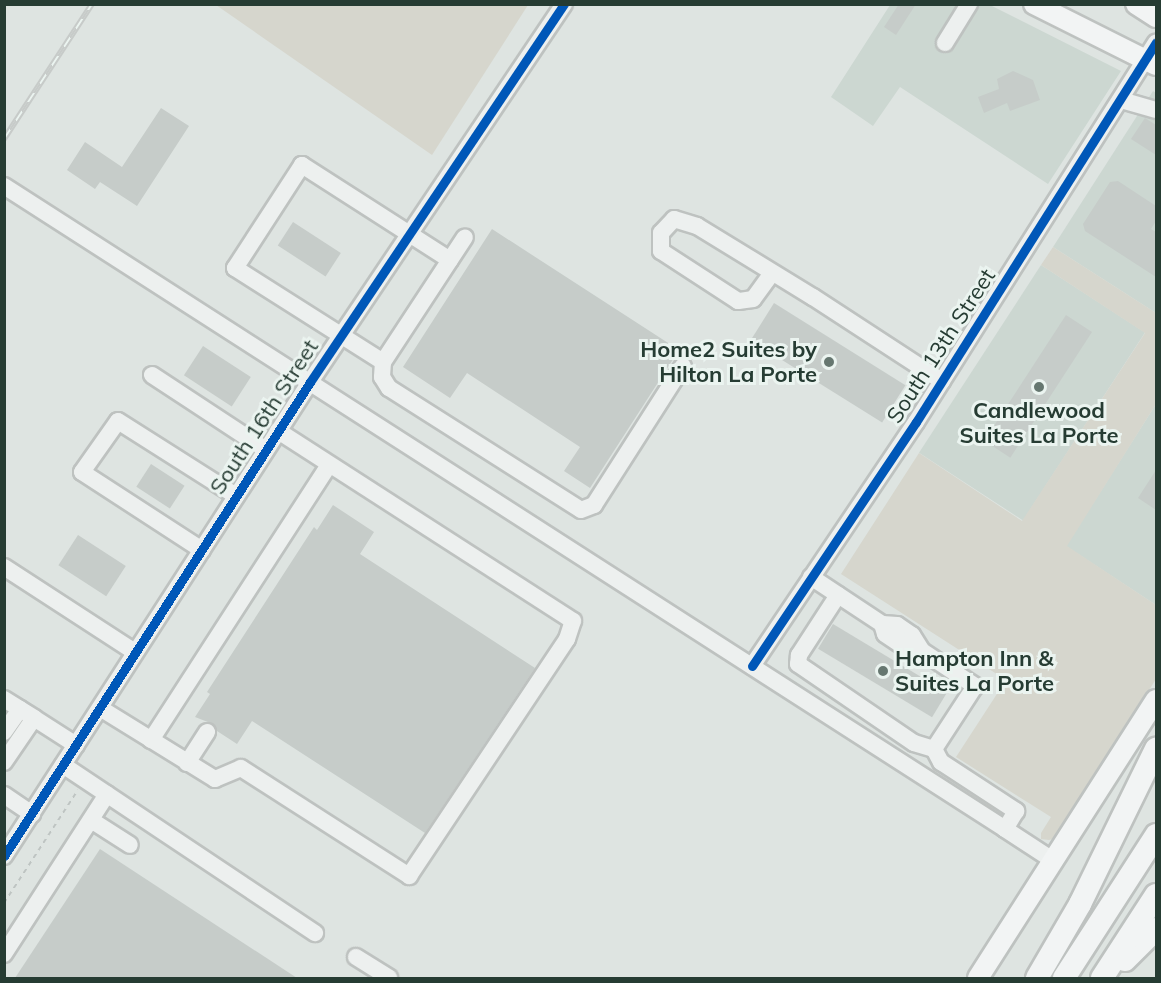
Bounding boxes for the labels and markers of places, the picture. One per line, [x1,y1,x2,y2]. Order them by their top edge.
place label: Home2 Suites by Hilton La Porte [640,336,817,388]
marker: Home2 Suites by Hilton La Porte [822,355,836,369]
marker: Candlewood Suites La Porte [1032,380,1046,394]
place label: Candlewood Suites La Porte [959,397,1119,448]
place label: Hampton Inn & Suites La Porte [895,645,1054,696]
marker: Hampton Inn & Suites La Porte [876,664,890,678]

